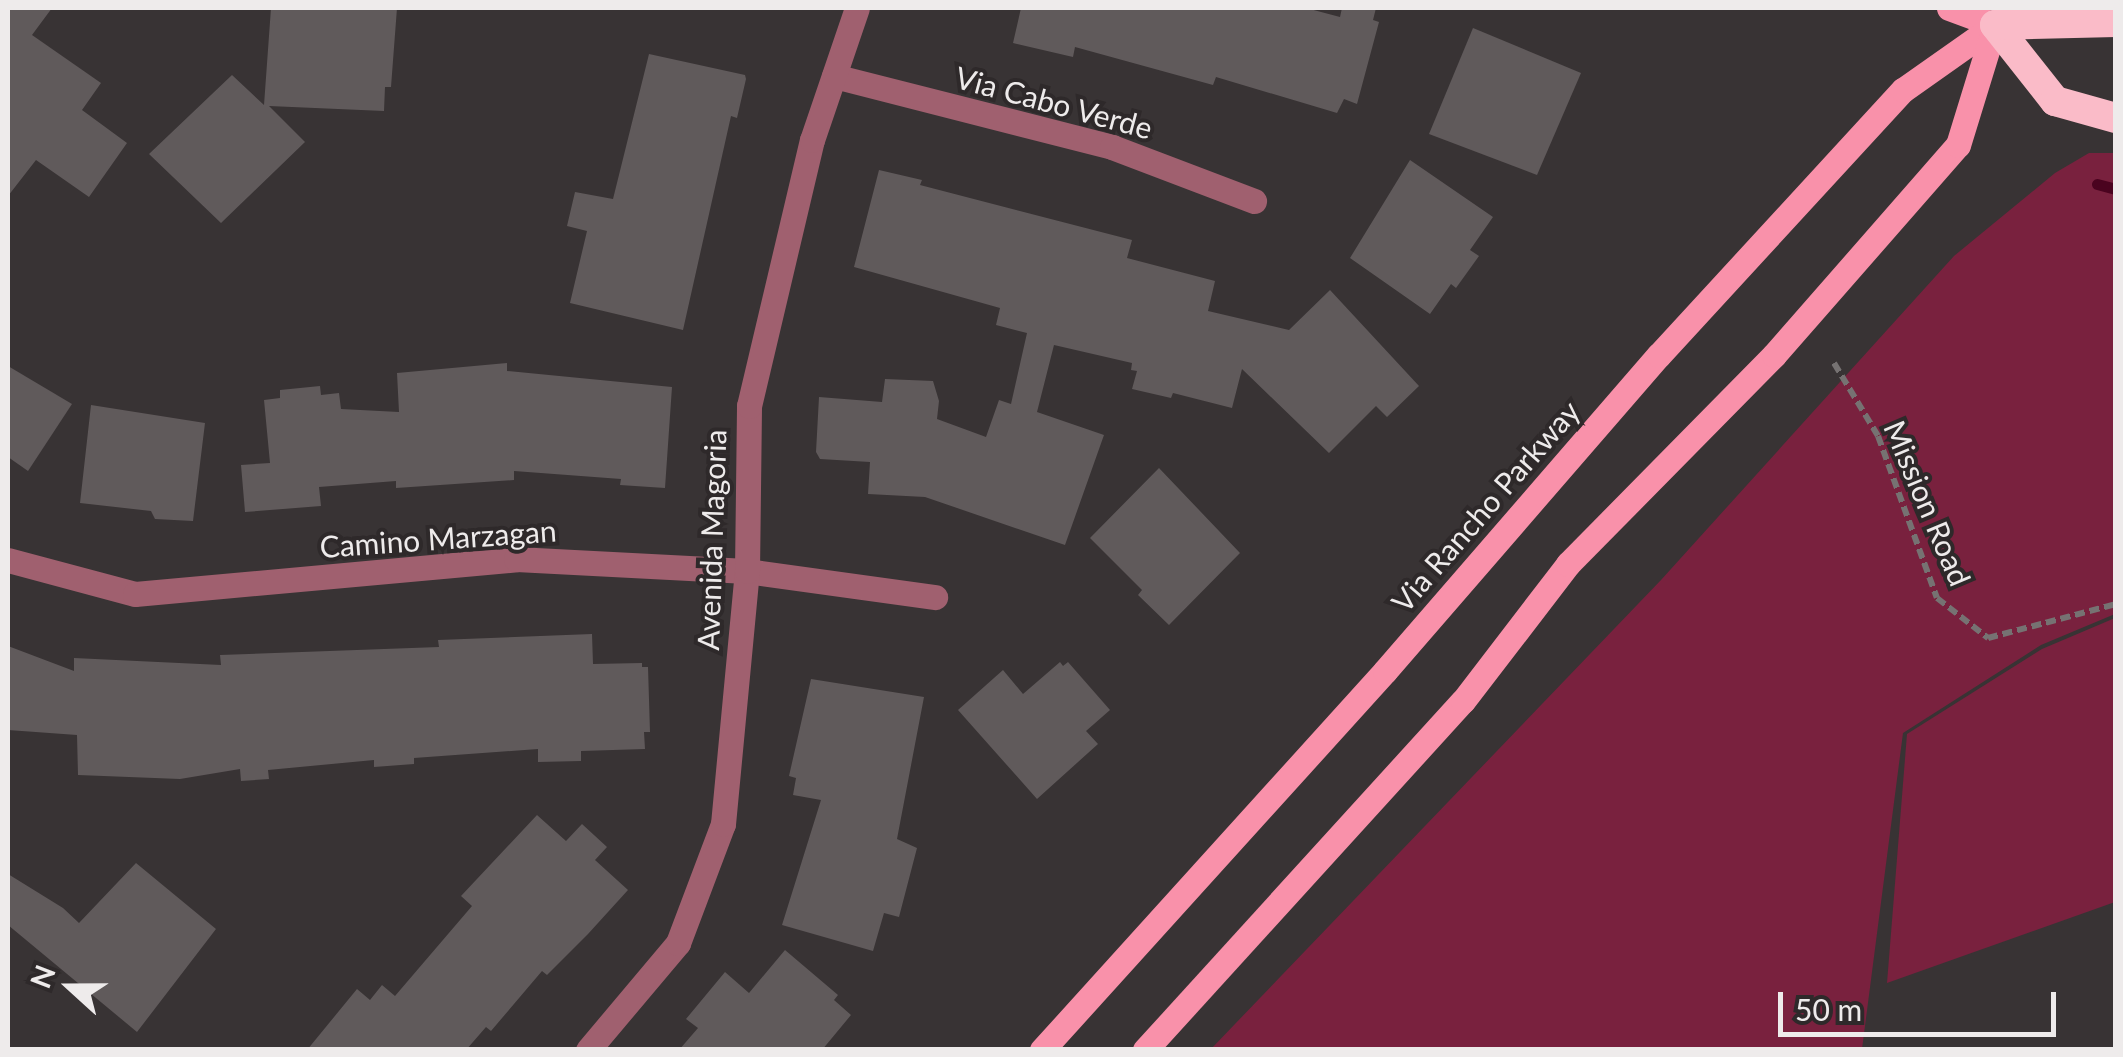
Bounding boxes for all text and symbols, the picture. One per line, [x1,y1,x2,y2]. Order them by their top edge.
street label: Via Cabo Verde [951,58,1157,146]
street label: Via Rancho Parkway [1383,393,1587,619]
street label: Mission Road [1877,415,1979,591]
street label: Avenida Magoria [689,429,733,651]
street label: Camino Marzagan [318,512,558,564]
north arrow [20,937,120,1037]
text: N [22,960,62,992]
scale bar [1783,972,2060,1034]
text: 50 m [1795,991,1862,1027]

